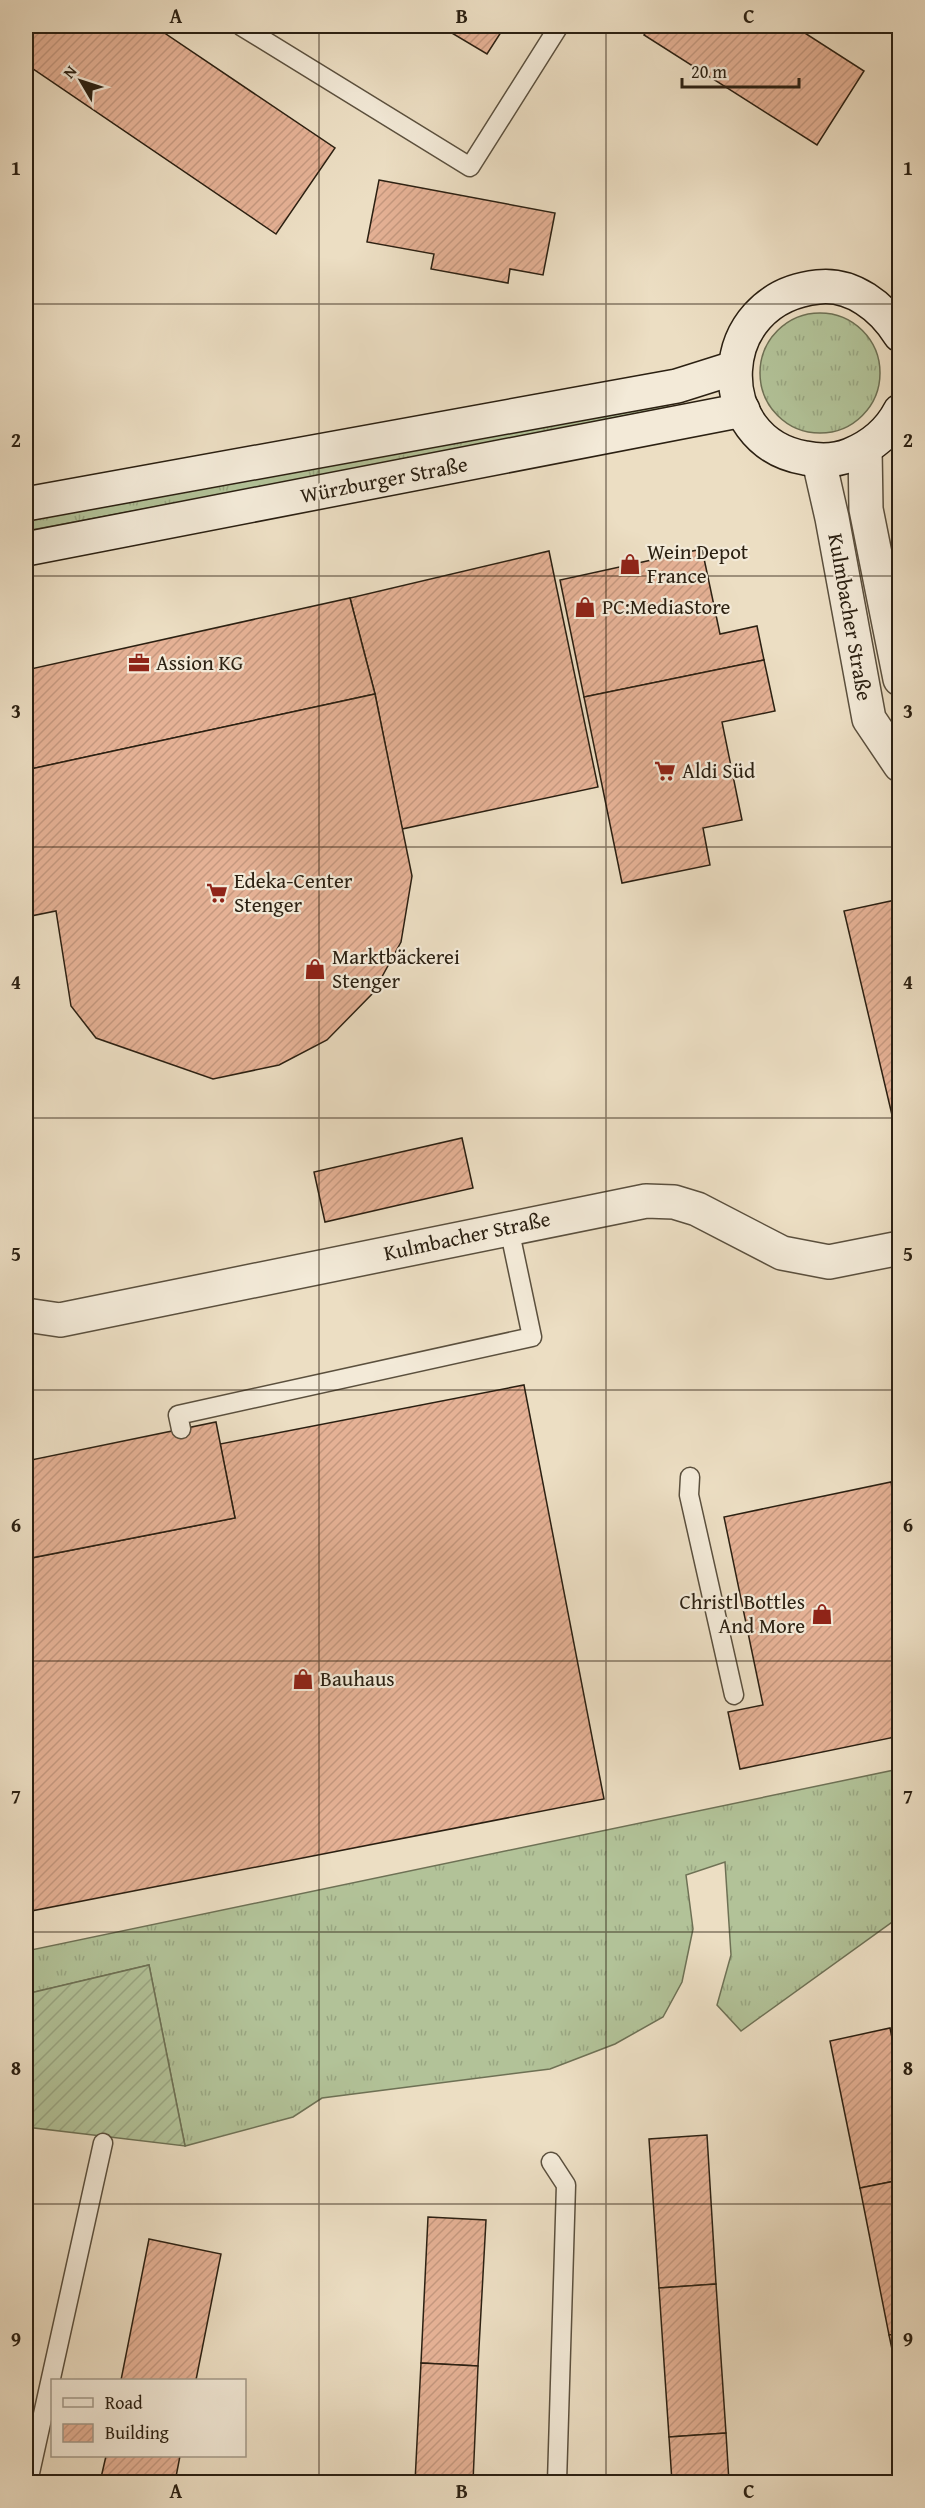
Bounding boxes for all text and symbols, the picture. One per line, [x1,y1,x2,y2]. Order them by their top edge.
text: A [170,1,183,30]
text: B [456,1,468,30]
text: C [743,1,755,30]
north arrow [51,51,111,111]
scale bar [682,51,799,89]
text: 20 m [691,58,727,85]
text: N [57,60,82,83]
text: 1 [11,153,21,182]
text: 1 [903,153,913,182]
text: 2 [11,425,21,454]
text: 2 [903,425,913,454]
street label: Würzburger Straße [298,448,470,511]
street label: Kulmbacher Straße [820,531,881,703]
place label: Wein Depot France [647,536,749,591]
shop icon: Wein Depot France [618,552,642,576]
place label: PC:MediaStore [602,591,731,622]
shop icon: PC:MediaStore [573,595,597,619]
place label: Assion KG [156,647,243,678]
office icon: Assion KG [127,651,151,675]
text: 3 [11,696,21,725]
text: 3 [903,696,913,725]
place label: Aldi Süd [682,755,756,786]
supermarket icon: Aldi Süd [653,759,677,783]
place label: Edeka-Center Stenger [234,865,353,920]
supermarket icon: Edeka-Center Stenger [205,881,229,905]
place label: Marktbäckerei Stenger [332,941,460,996]
shop icon: Marktbäckerei Stenger [303,957,327,981]
text: 4 [11,967,21,996]
text: 4 [903,967,913,996]
street label: Kulmbacher Straße [381,1203,553,1268]
text: 5 [11,1239,21,1268]
text: 5 [903,1239,913,1268]
text: 6 [11,1510,21,1539]
text: 6 [903,1510,913,1539]
place label: Christl Bottles And More [679,1586,805,1641]
shop icon: Christl Bottles And More [810,1602,834,1626]
place label: Bauhaus [320,1663,395,1694]
shop icon: Bauhaus [291,1667,315,1691]
text: 7 [11,1781,21,1810]
text: 7 [903,1781,913,1810]
text: 8 [11,2053,21,2082]
text: 8 [903,2053,913,2082]
text: 9 [11,2324,21,2353]
text: 9 [903,2324,913,2353]
legend [51,2379,246,2457]
text: Road [105,2389,143,2416]
text: Building [105,2419,169,2446]
text: A [170,2476,183,2505]
text: B [456,2476,468,2505]
text: C [743,2476,755,2505]

